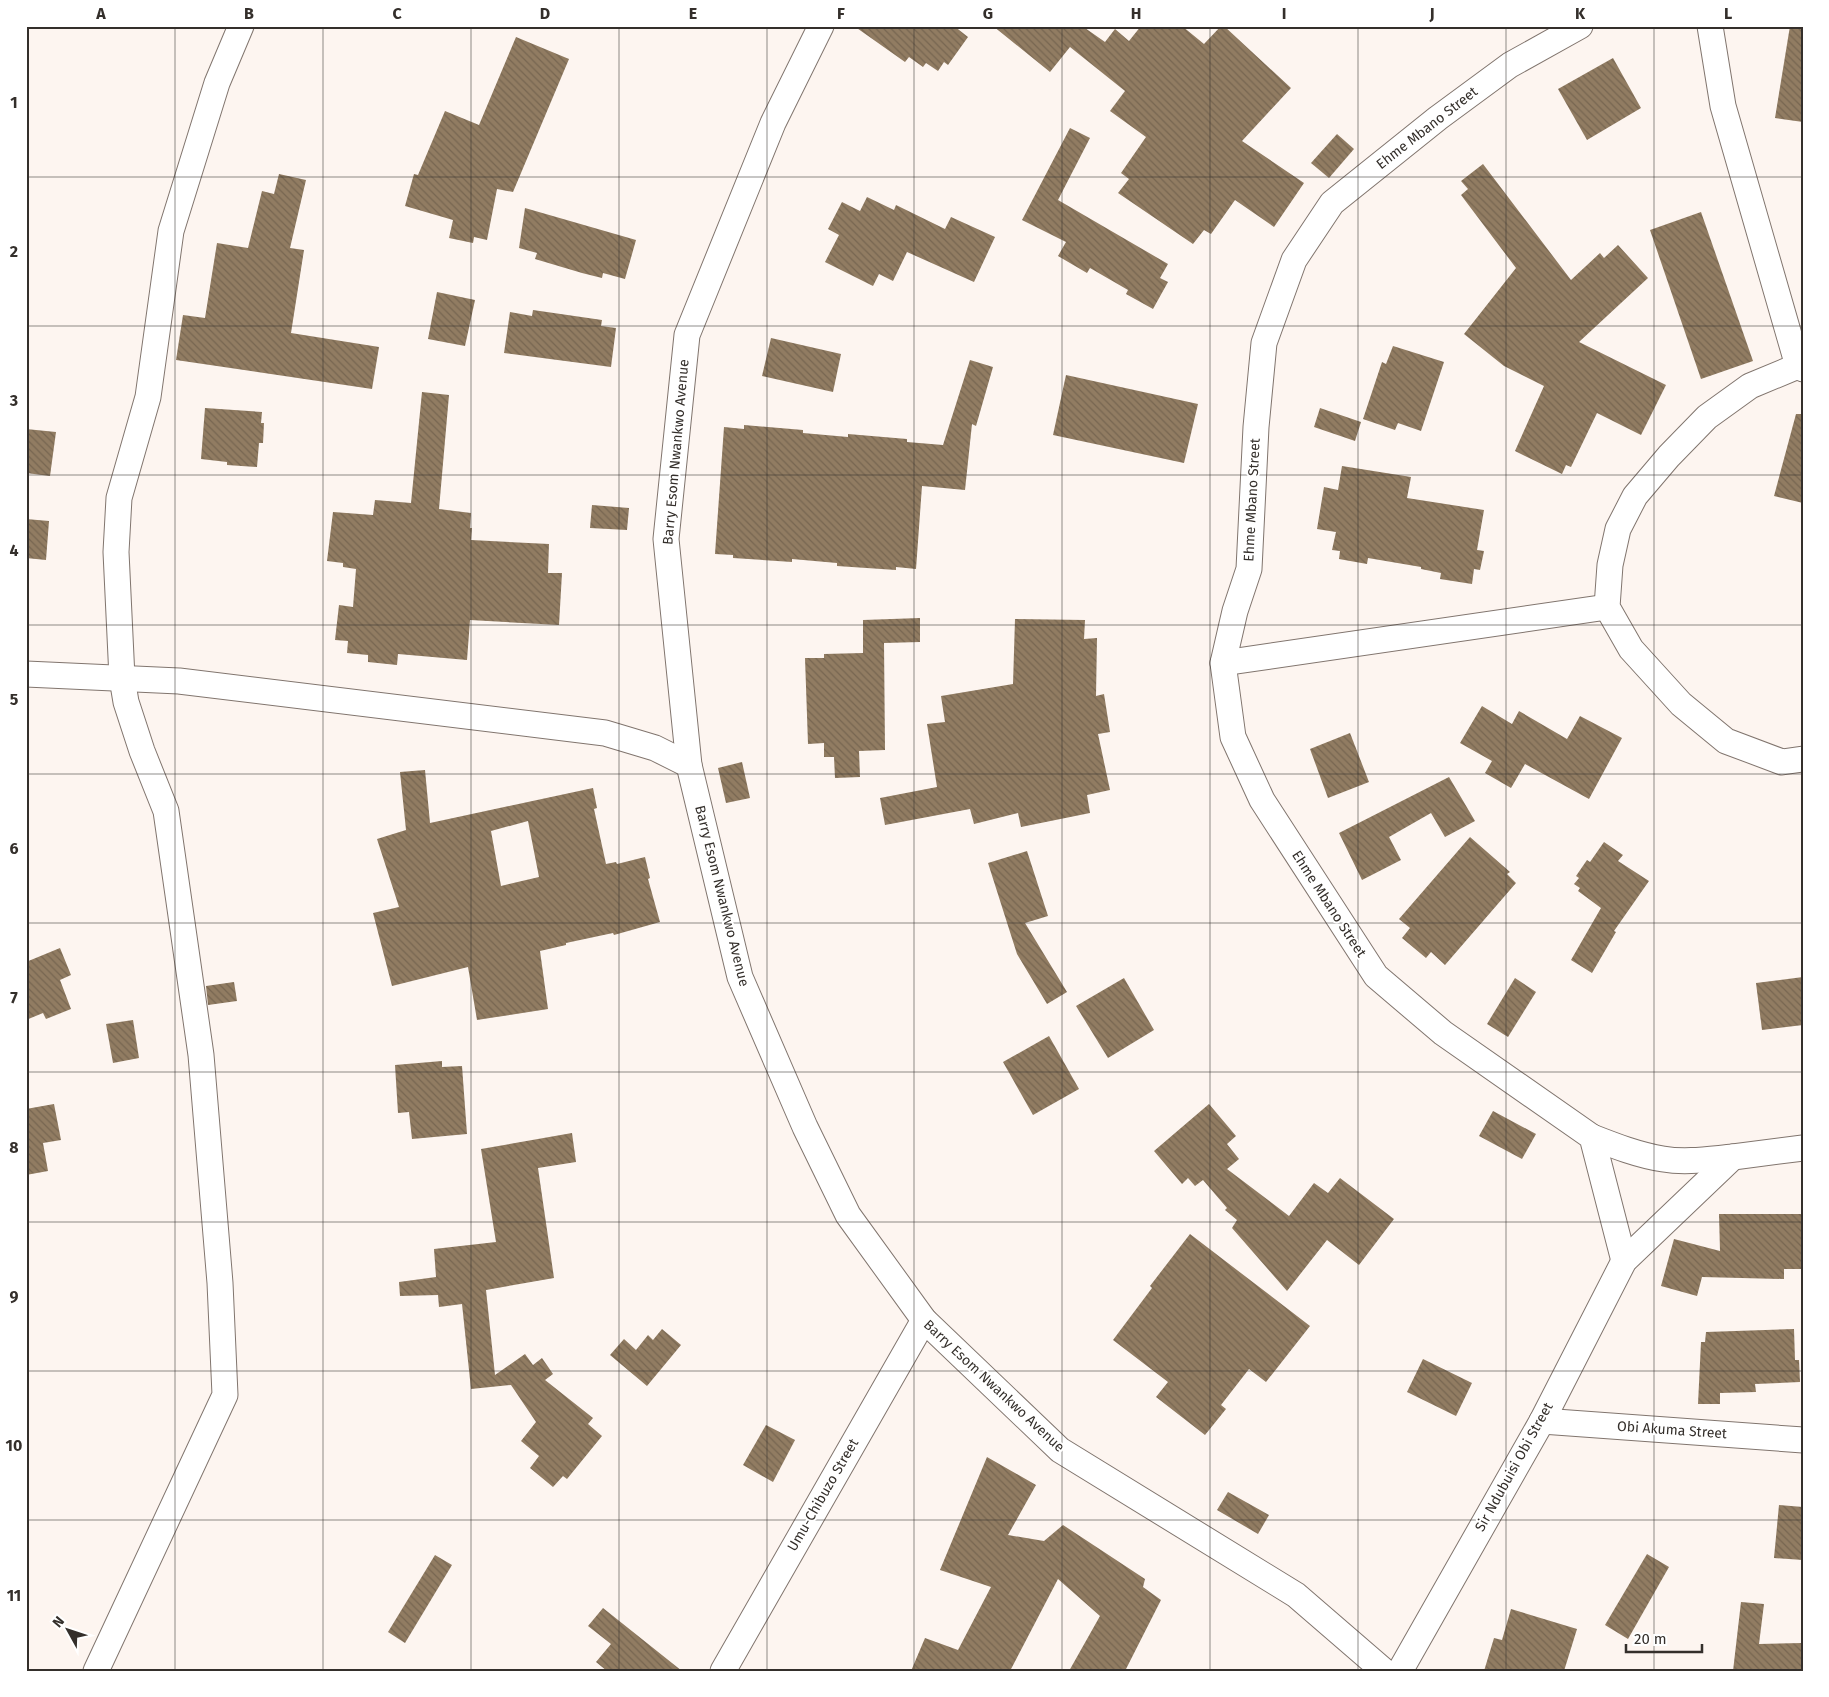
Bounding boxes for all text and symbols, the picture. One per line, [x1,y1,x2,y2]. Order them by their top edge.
text: A [95,4,106,23]
text: B [244,4,254,23]
text: C [392,4,402,23]
text: D [540,4,550,23]
text: E [689,4,697,23]
text: F [837,4,845,23]
text: G [983,4,993,23]
text: H [1131,4,1141,23]
text: I [1282,4,1286,23]
text: J [1428,4,1435,23]
text: K [1575,4,1586,23]
text: L [1724,4,1732,23]
street label: Ehme Mbano Street [1373,83,1482,173]
text: 1 [10,93,18,112]
text: 2 [10,242,18,261]
street label: Barry Esom Nwankwo Avenue [659,359,693,545]
text: 3 [9,391,18,410]
street label: Ehme Mbano Street [1240,437,1264,562]
text: 4 [9,541,19,560]
text: 5 [10,690,19,709]
street label: Barry Esom Nwankwo Avenue [691,804,753,988]
text: 6 [9,839,19,858]
street label: Ehme Mbano Street [1288,847,1370,961]
text: 7 [10,988,18,1007]
text: 8 [9,1138,19,1157]
text: 9 [10,1287,19,1306]
street label: Barry Esom Nwankwo Avenue [920,1316,1068,1456]
street label: Sir Ndubuisi Obi Street [1471,1399,1557,1535]
street label: Obi Akuma Street [1616,1418,1729,1442]
street label: Umu-Chibuzo Street [784,1435,863,1554]
text: 10 [6,1436,22,1455]
text: 11 [7,1586,21,1605]
north arrow [42,1604,92,1654]
text: N [49,1613,68,1631]
scale bar [1626,1622,1703,1654]
text: 20 m [1634,1630,1667,1648]

